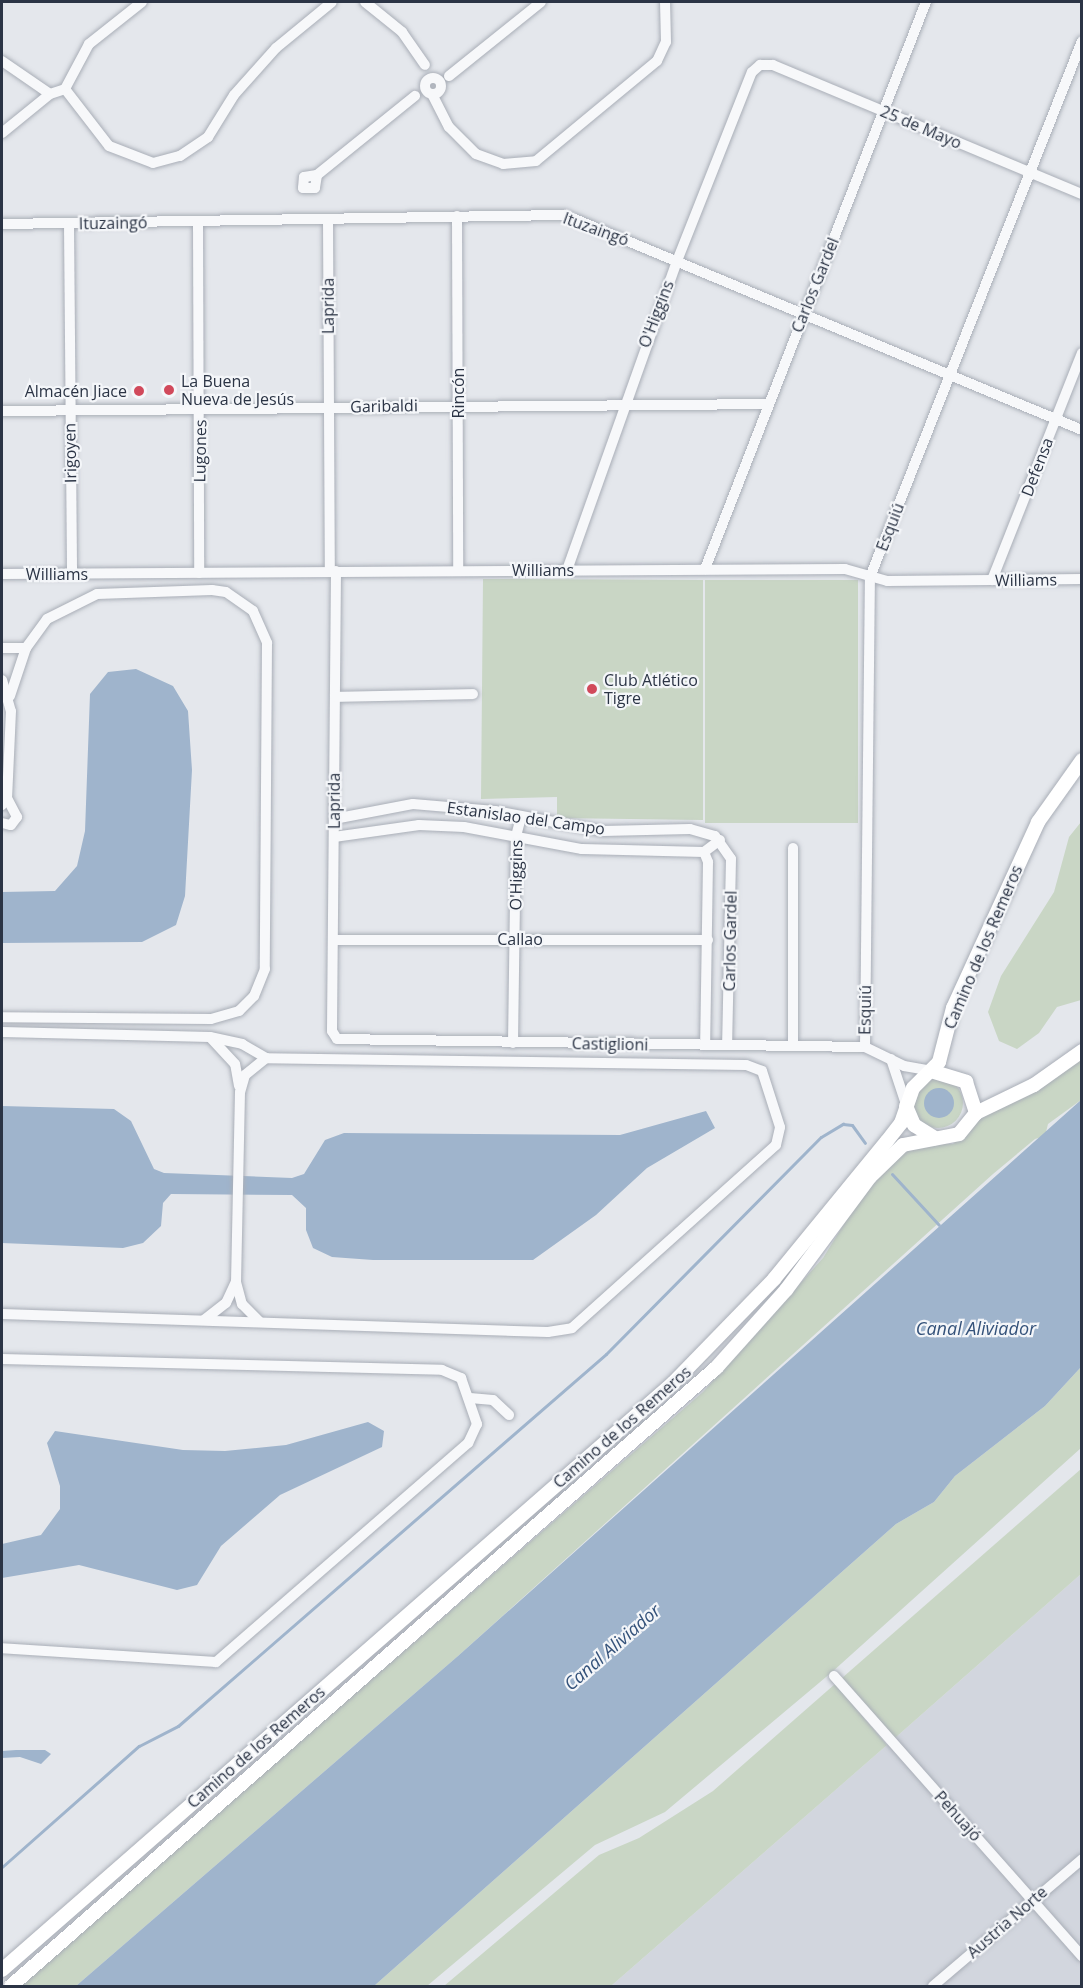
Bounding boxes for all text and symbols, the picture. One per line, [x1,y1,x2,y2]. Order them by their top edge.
street label: 25 de Mayo [878,101,964,153]
street label: Ituzaingó [561,208,631,250]
street label: Ituzaingó [79,213,147,233]
street label: Carlos Gardel [787,235,843,335]
street label: Laprida [318,278,338,334]
street label: O'Higgins [634,278,678,350]
street label: Rincón [448,368,468,418]
place label: La Buena Nueva de Jesús [181,371,294,409]
place label: Almacén Jiace [25,381,127,401]
marker: La Buena Nueva de Jesús [162,383,176,397]
marker: Almacén Jiace [132,384,146,398]
street label: Garibaldi [350,396,418,416]
street label: Lugones [190,419,210,483]
street label: Irigoyen [60,423,80,483]
street label: Defensa [1017,435,1057,499]
street label: Esquiú [872,500,908,554]
street label: Williams [512,560,574,580]
street label: Williams [26,564,88,584]
street label: Williams [995,570,1057,590]
place label: Club Atlético Tigre [604,670,698,708]
marker: Club Atlético Tigre [585,682,599,696]
street label: Laprida [324,773,344,829]
street label: Estanislao del Campo [446,797,606,839]
street label: O'Higgins [506,840,526,910]
street label: Camino de los Remeros [940,862,1026,1032]
street label: Carlos Gardel [720,890,740,992]
street label: Callao [497,929,543,949]
street label: Esquiú [855,985,875,1035]
street label: Castiglioni [572,1034,648,1054]
water label: Canal Aliviador [916,1317,1036,1339]
street label: Camino de los Remeros [549,1362,695,1492]
water label: Canal Aliviador [559,1599,665,1695]
street label: Camino de los Remeros [183,1682,329,1812]
street label: Pehuajó [931,1787,985,1845]
street label: Austria Norte [963,1882,1051,1962]

